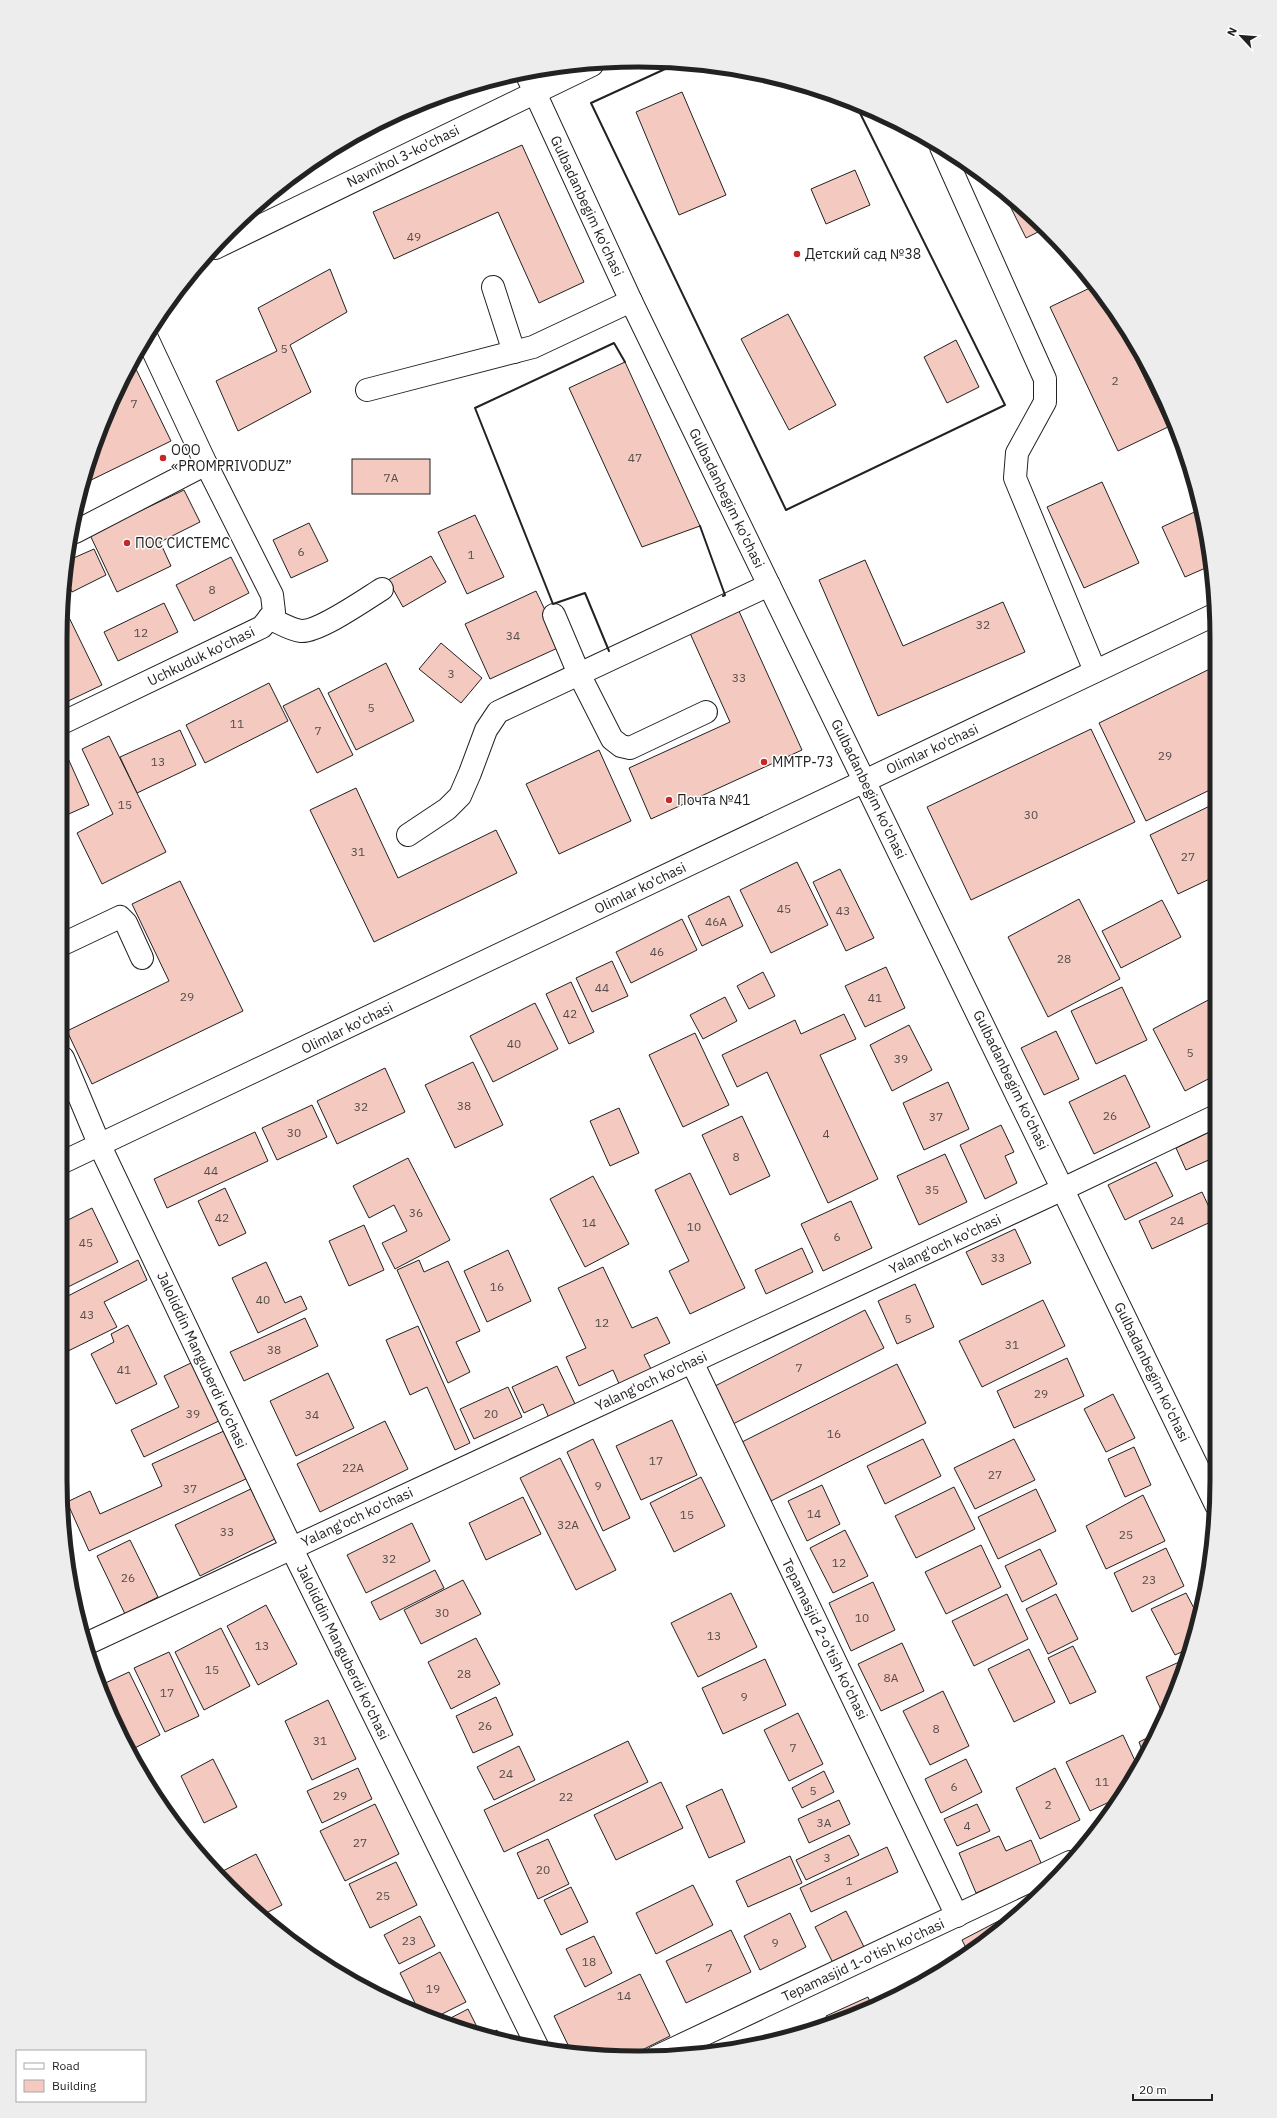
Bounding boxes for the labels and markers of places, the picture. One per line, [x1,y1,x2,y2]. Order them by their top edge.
place label: Детский сад №38 [805,245,921,263]
marker: Детский сад №38 [792,249,802,259]
place label: ООО «PROMPRIVODUZ” [171,441,292,475]
marker: ООО «PROMPRIVODUZ” [158,453,168,463]
place label: ПОС СИСТЕМС [135,534,230,552]
marker: ПОС СИСТЕМС [122,538,132,548]
place label: MMTP-73 [772,753,834,771]
marker: MMTP-73 [759,757,769,767]
place label: Почта №41 [677,791,750,809]
marker: Почта №41 [664,795,674,805]

